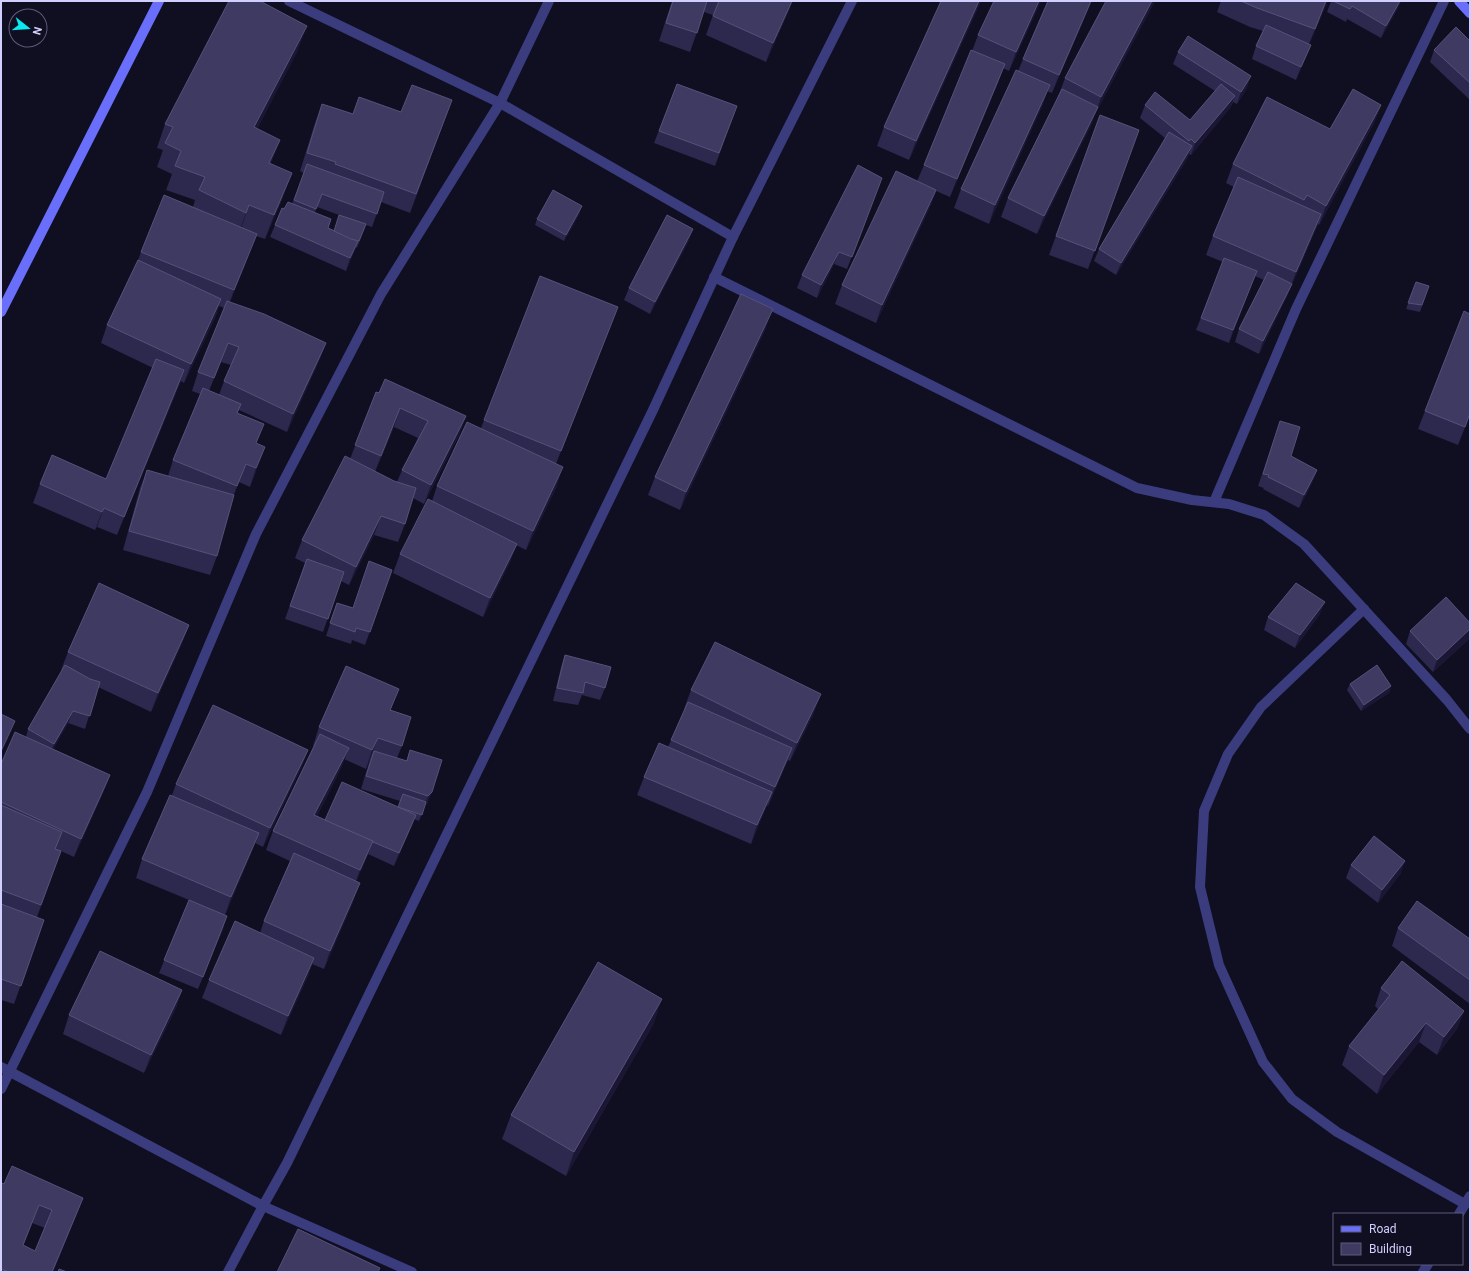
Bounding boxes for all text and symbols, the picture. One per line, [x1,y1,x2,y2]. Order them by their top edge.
north arrow [8,8,48,48]
text: N [30,25,44,37]
legend [1333,1213,1463,1265]
text: Road [1369,1222,1397,1236]
text: Building [1369,1242,1412,1256]

